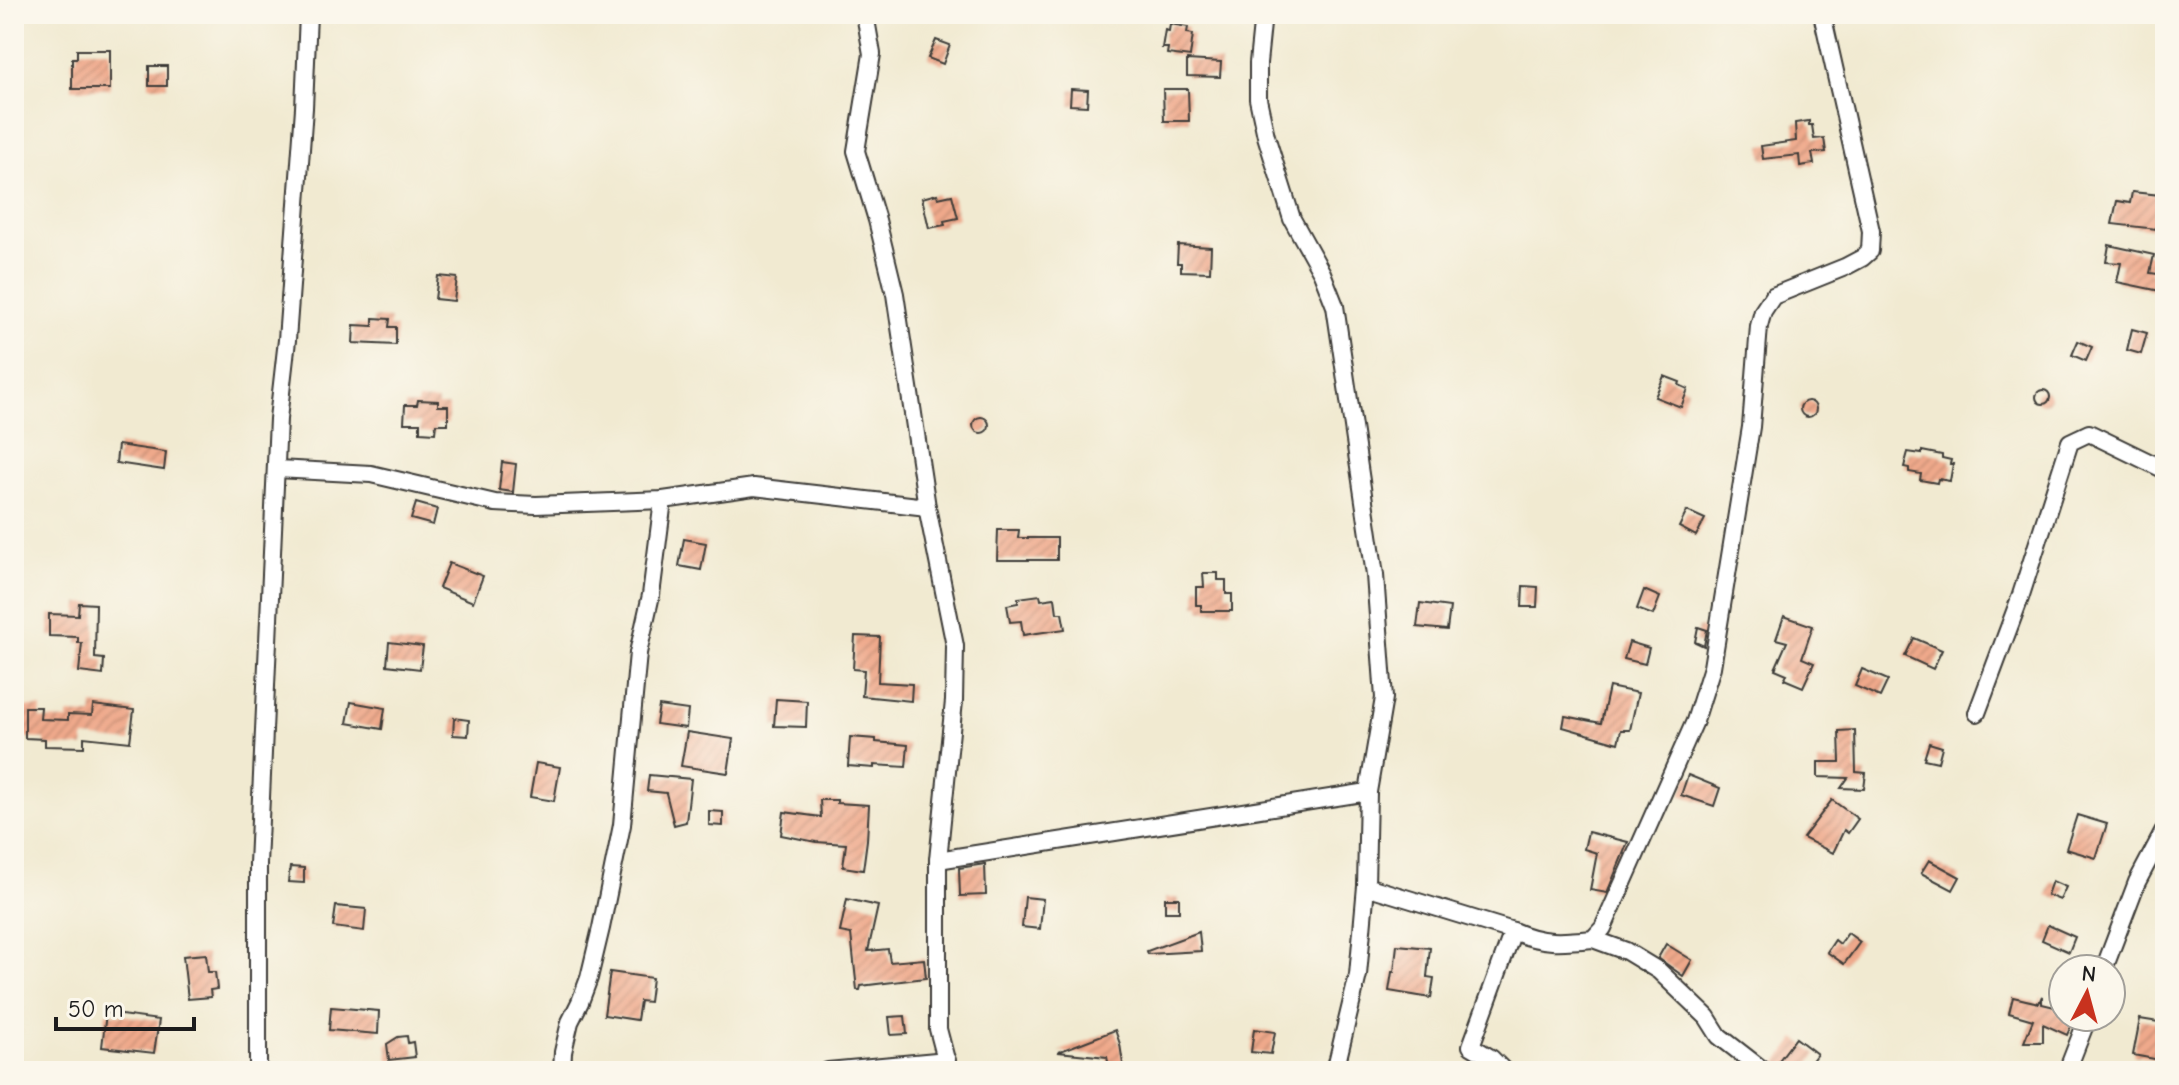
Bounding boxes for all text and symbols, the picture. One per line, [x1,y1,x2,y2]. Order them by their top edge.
north arrow [2047,953,2127,1033]
text: N [2080,960,2097,988]
scale bar [56,981,194,1031]
text: 50 m [68,995,124,1023]

